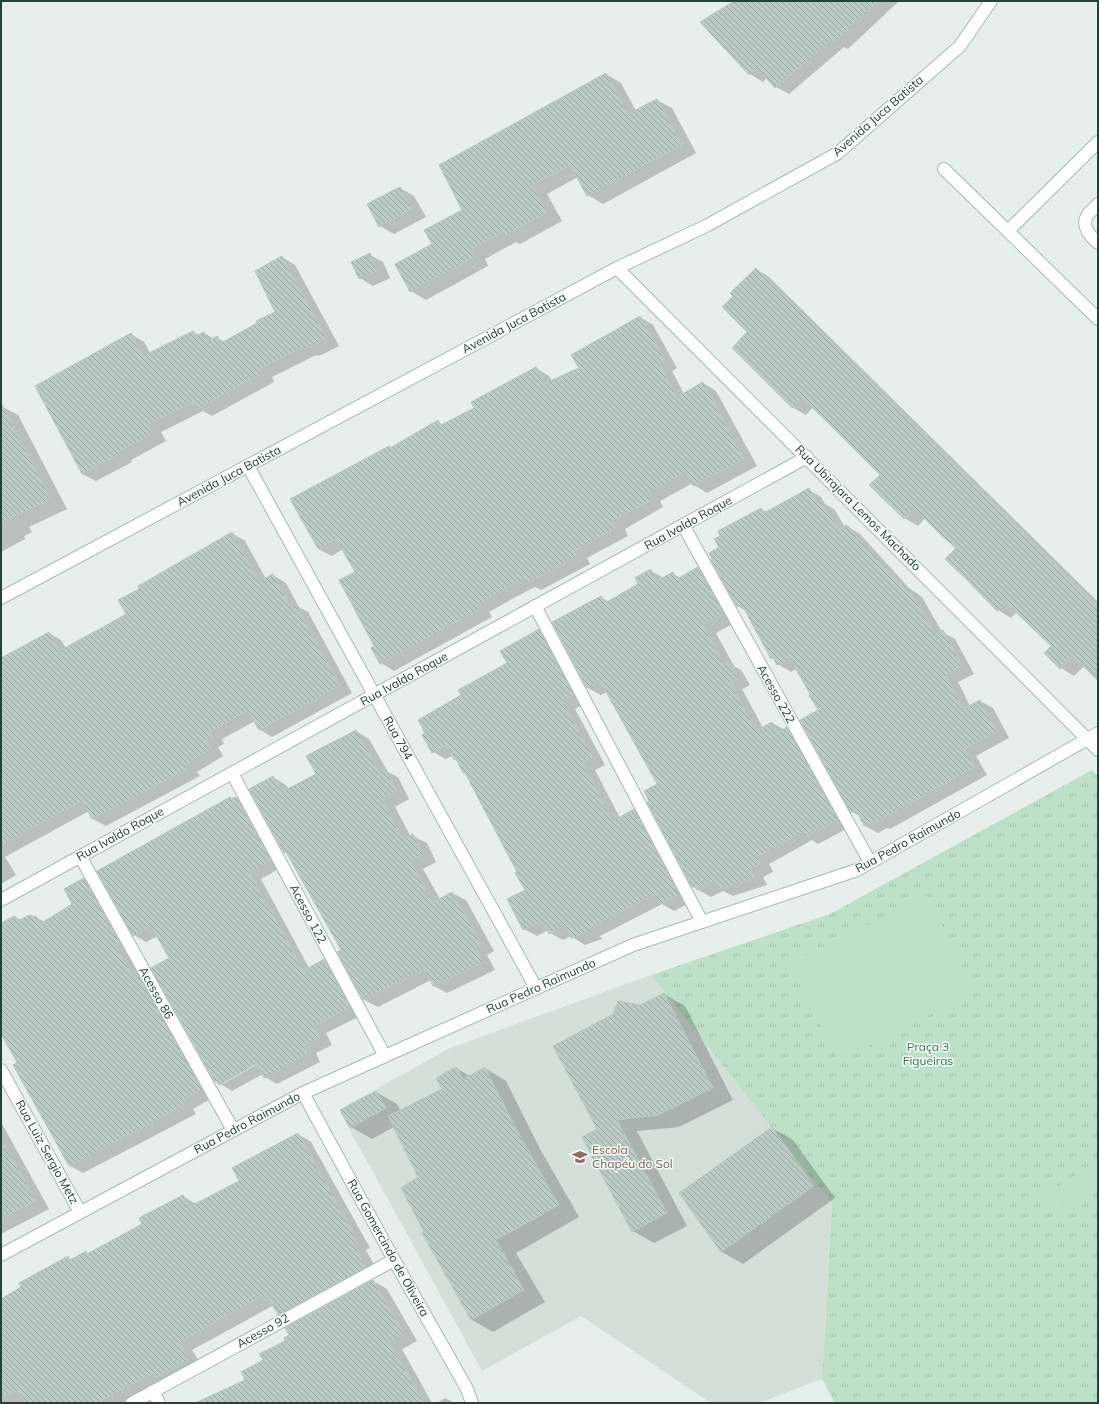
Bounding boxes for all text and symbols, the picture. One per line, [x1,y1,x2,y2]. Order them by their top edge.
street label: Avenida Juca Batista [829,72,926,159]
street label: Avenida Juca Batista [459,289,568,356]
street label: Avenida Juca Batista [174,442,283,509]
street label: Rua Ubirajara Lemos Machado [792,442,924,574]
street label: Rua Ivaldo Roque [641,492,734,553]
street label: Rua Ivaldo Roque [357,648,450,709]
street label: Acesso 222 [754,662,799,726]
street label: Rua 794 [380,713,416,762]
street label: Rua Ivaldo Roque [73,803,166,864]
street label: Rua Pedro Raimundo [853,805,963,876]
street label: Acesso 122 [287,882,330,946]
street label: Rua Pedro Raimundo [484,955,598,1016]
street label: Acesso 86 [136,964,177,1021]
park label: Praça 3 Figueiras [903,1039,953,1068]
street label: Rua Pedro Raimundo [191,1088,302,1157]
street label: Rua Luiz Sergio Metz [13,1097,82,1206]
place label: Escola Chapéu do Sol [592,1142,673,1171]
school or university icon: Escola Chapéu do Sol [571,1148,589,1166]
street label: Rua Gomercindo de Oliveira [344,1177,432,1319]
street label: Acesso 92 [234,1310,291,1351]

